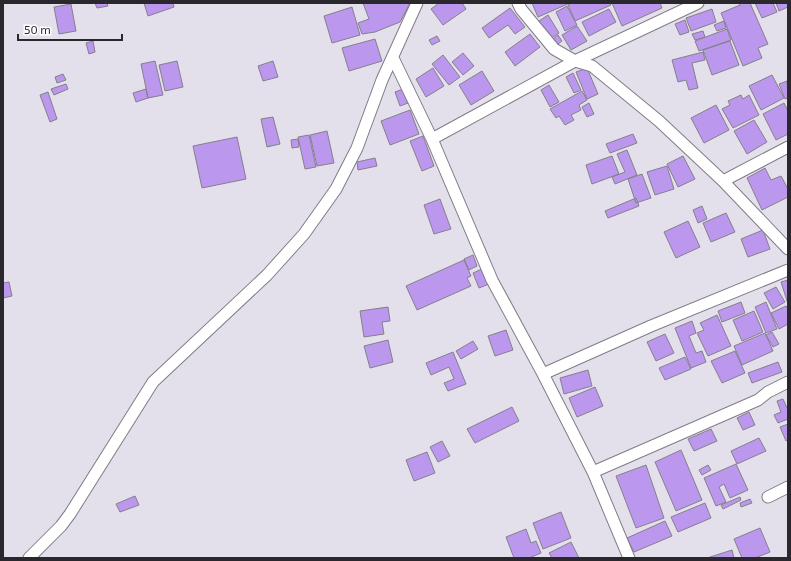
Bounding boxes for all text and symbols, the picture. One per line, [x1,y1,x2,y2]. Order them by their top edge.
scale bar [18,16,122,42]
text: 50 m [24,22,51,36]

